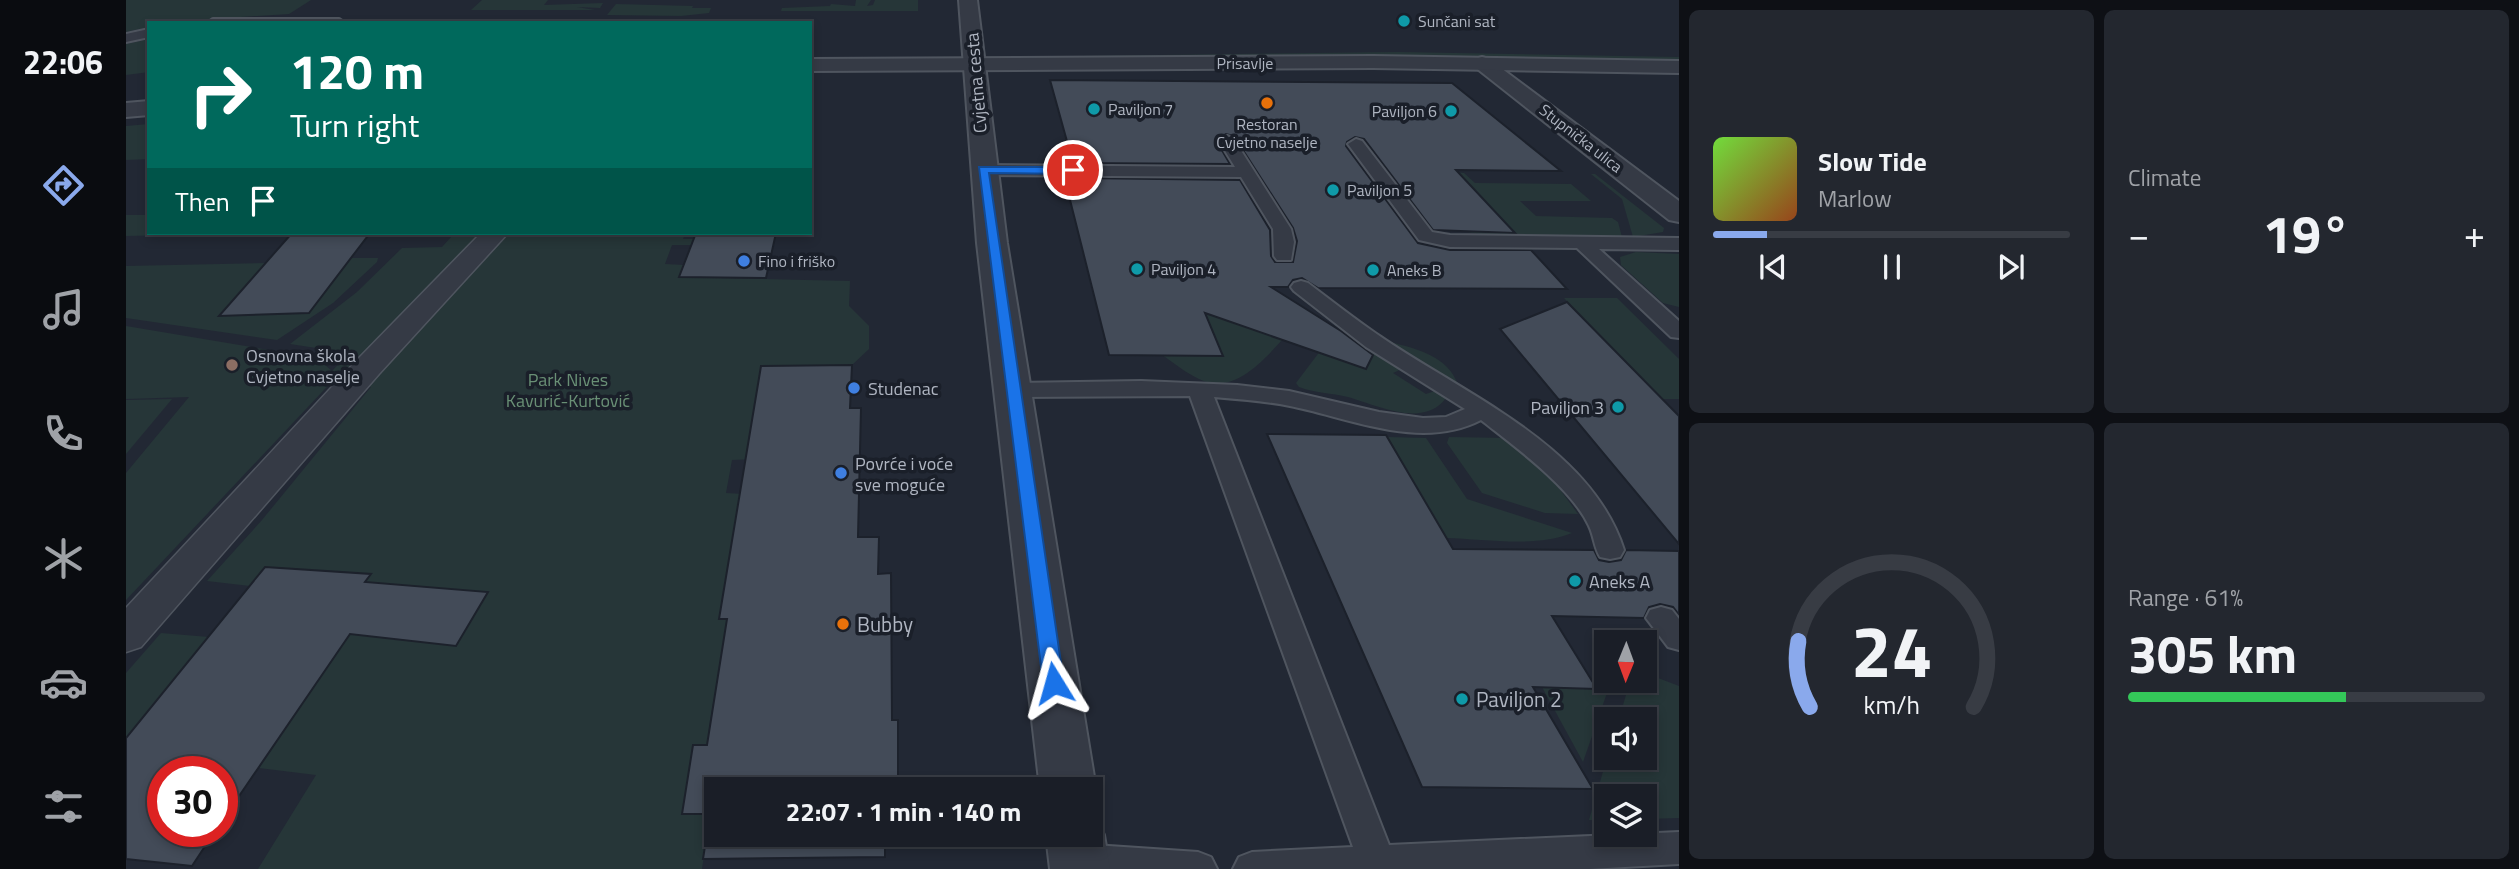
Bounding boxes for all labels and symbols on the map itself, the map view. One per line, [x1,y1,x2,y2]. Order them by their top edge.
place label: Sunčani sat [1418,9,1496,33]
marker: Sunčani sat [1396,13,1412,29]
street label: Cvjetna cesta [958,32,994,134]
street label: Prisavlje [1217,51,1273,75]
marker: Restoran Cvjetno naselje [1259,95,1275,111]
place label: Paviljon 7 [1108,97,1173,121]
street label: Stupnička ulica [1534,98,1628,178]
place label: Paviljon 6 [1372,99,1437,123]
marker: Paviljon 7 [1086,101,1102,117]
marker: Paviljon 6 [1443,103,1459,119]
place label: Restoran Cvjetno naselje [1216,112,1318,154]
pin [1043,140,1103,200]
place label: Paviljon 5 [1347,178,1412,202]
marker: Paviljon 5 [1325,182,1341,198]
place label: Fino i friško [758,249,835,273]
marker: Fino i friško [736,253,752,269]
place label: Paviljon 4 [1151,257,1216,281]
place label: Aneks B [1387,258,1442,282]
marker: Paviljon 4 [1129,261,1145,277]
marker: Aneks B [1365,262,1381,278]
place label: Osnovna škola Cvjetno naselje [246,342,360,390]
marker: Osnovna škola Cvjetno naselje [224,357,240,373]
park label: Park Nives Kavurić-Kurtović [506,366,630,414]
place label: Studenac [868,375,939,402]
marker: Studenac [846,380,862,396]
place label: Paviljon 3 [1531,394,1604,421]
marker: Paviljon 3 [1610,399,1626,415]
place label: Povrće i voće sve moguće [855,450,953,498]
marker: Povrće i voće sve moguće [833,465,849,481]
place label: Aneks A [1589,568,1650,595]
marker: Aneks A [1567,573,1583,589]
place label: Bubby [857,608,913,640]
marker: Bubby [835,616,851,632]
north arrow [1594,630,1657,693]
position arrow [1017,646,1091,720]
place label: Paviljon 2 [1476,683,1562,715]
marker: Paviljon 2 [1454,691,1470,707]
speed limit sign: 30 [147,756,238,847]

